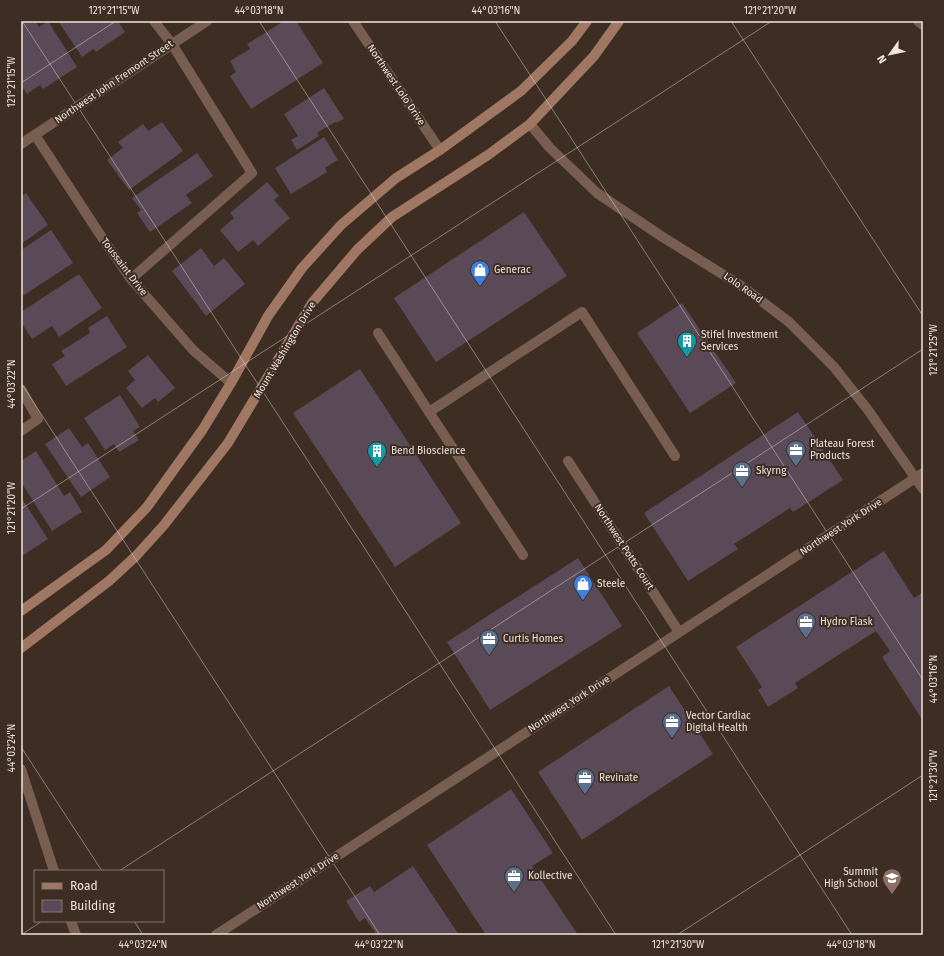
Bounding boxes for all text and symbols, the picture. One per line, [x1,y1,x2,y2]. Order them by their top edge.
text: 121°21'15"W [88,5,140,17]
text: 44°03'18"N [234,5,284,17]
text: 44°03'16"N [472,5,520,17]
text: 121°21'20"W [744,5,797,17]
north arrow [870,34,910,74]
street label: Northwest John Fremont Street [53,38,176,126]
street label: Northwest Lolo Drive [364,42,428,128]
text: N [875,53,889,66]
text: 121°21'15"W [6,56,18,108]
street label: Toussaint Drive [98,236,150,298]
shop icon: Generac [469,259,491,287]
place label: Generac [494,264,531,276]
street label: Lolo Road [721,270,765,306]
street label: Mount Washington Drive [251,300,319,400]
text: 121°21'25"W [928,323,940,376]
place label: Stifel Investment Services [701,329,778,353]
building icon: Stifel Investment Services [676,330,698,358]
text: 44°03'22"N [6,359,18,409]
place label: Plateau Forest Products [810,438,875,462]
office icon: Plateau Forest Products [785,439,807,467]
building icon: Bend Bioscience [366,440,388,468]
place label: Bend Bioscience [391,445,465,457]
office icon: Skyrng [731,460,753,488]
place label: Skyrng [756,465,787,477]
text: 121°21'20"W [6,481,18,534]
street label: Northwest York Drive [798,496,884,558]
street label: Northwest Potts Court [592,502,656,593]
shop icon: Steele [572,573,594,601]
place label: Steele [597,578,625,590]
office icon: Hydro Flask [795,611,817,639]
place label: Hydro Flask [820,616,873,628]
office icon: Curtis Homes [478,628,500,656]
place label: Curtis Homes [503,633,564,645]
text: 44°03'16"N [928,655,940,703]
street label: Northwest York Drive [526,673,612,735]
place label: Vector Cardiac Digital Health [686,710,751,734]
office icon: Vector Cardiac Digital Health [661,711,683,739]
text: 44°03'24"N [6,724,18,772]
text: 121°21'30"W [928,749,940,802]
office icon: Revinate [574,767,596,795]
place label: Revinate [599,772,638,784]
street label: Northwest York Drive [255,850,341,912]
office icon: Kollective [503,865,525,893]
place label: Summit High School [824,866,878,890]
school or university icon: Summit High School [881,867,903,895]
legend [34,870,164,922]
place label: Kollective [528,870,572,882]
text: Road [70,879,98,893]
text: Building [70,899,116,913]
text: 44°03'24"N [119,939,167,951]
text: 44°03'22"N [354,939,404,951]
text: 121°21'30"W [652,939,705,951]
text: 44°03'18"N [826,939,876,951]

